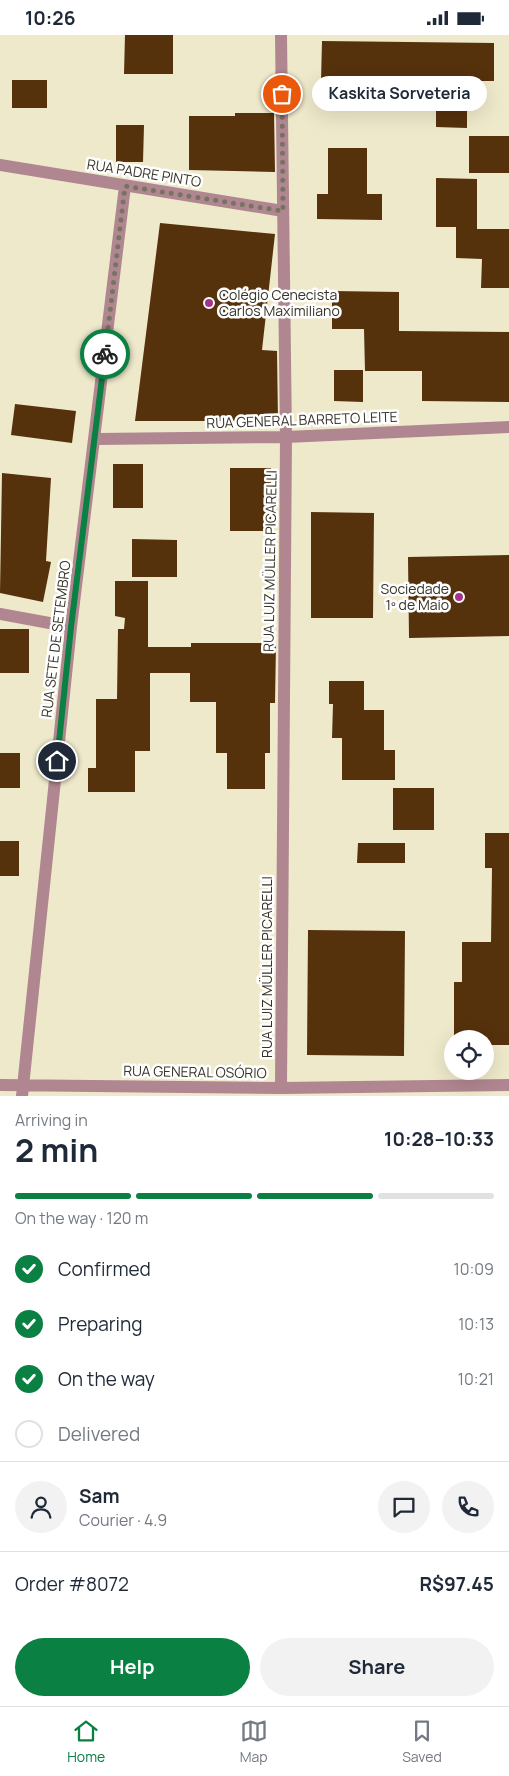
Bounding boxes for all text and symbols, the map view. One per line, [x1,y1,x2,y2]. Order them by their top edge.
text: 10:26 [25,5,75,31]
pin [261,73,303,115]
callout: Kaskita Sorveteria [312,77,487,111]
icon: bag [268,80,296,108]
text: Kaskita Sorveteria [329,82,470,104]
street label: RUA PADRE PINTO [86,154,203,191]
place label: Colégio Cenecista Carlos Maximiliano [219,285,340,320]
marker: Colégio Cenecista Carlos Maximiliano [203,297,215,309]
courier [80,329,130,379]
icon: bike [91,340,119,368]
street label: RUA GENERAL BARRETO LEITE [206,407,398,432]
street label: RUA LUIZ MÜLLER PICARELLI [258,470,281,652]
street label: RUA SETE DE SETEMBRO [36,559,75,719]
place label: Sociedade 1º de Maio [381,579,449,614]
marker: Sociedade 1º de Maio [453,591,465,603]
pin [36,740,78,782]
icon: home [43,747,71,775]
street label: RUA LUIZ MÜLLER PICARELLI [257,876,276,1058]
map controls [444,1030,494,1080]
button: locate [444,1030,494,1080]
street label: RUA GENERAL OSÓRIO [123,1061,267,1082]
text: Arriving in [15,1109,88,1131]
text: 10:28–10:33 [384,1126,494,1152]
text: 2 min [15,1128,98,1172]
text: On the way · 120 m [15,1207,148,1229]
icon: check [15,1255,43,1283]
text: Confirmed [58,1256,151,1282]
text: 10:09 [454,1258,494,1280]
icon: check [15,1310,43,1338]
text: Preparing [58,1311,143,1337]
text: 10:13 [458,1313,494,1335]
icon: check [15,1365,43,1393]
text: On the way [58,1366,155,1392]
text: 10:21 [458,1368,494,1390]
text: Delivered [58,1421,140,1447]
button: person [15,1481,67,1533]
button: chat [378,1481,430,1533]
button: phone [442,1481,494,1533]
text: Sam [79,1483,120,1509]
text: Courier · 4.9 [79,1509,167,1531]
text: Order #8072 [15,1571,129,1597]
text: R$97.45 [420,1571,494,1597]
button: Help [15,1638,250,1696]
button: Share [260,1638,494,1696]
tab: Home [67,1717,105,1766]
tab: Map [240,1717,268,1766]
tab: Saved [402,1717,442,1766]

